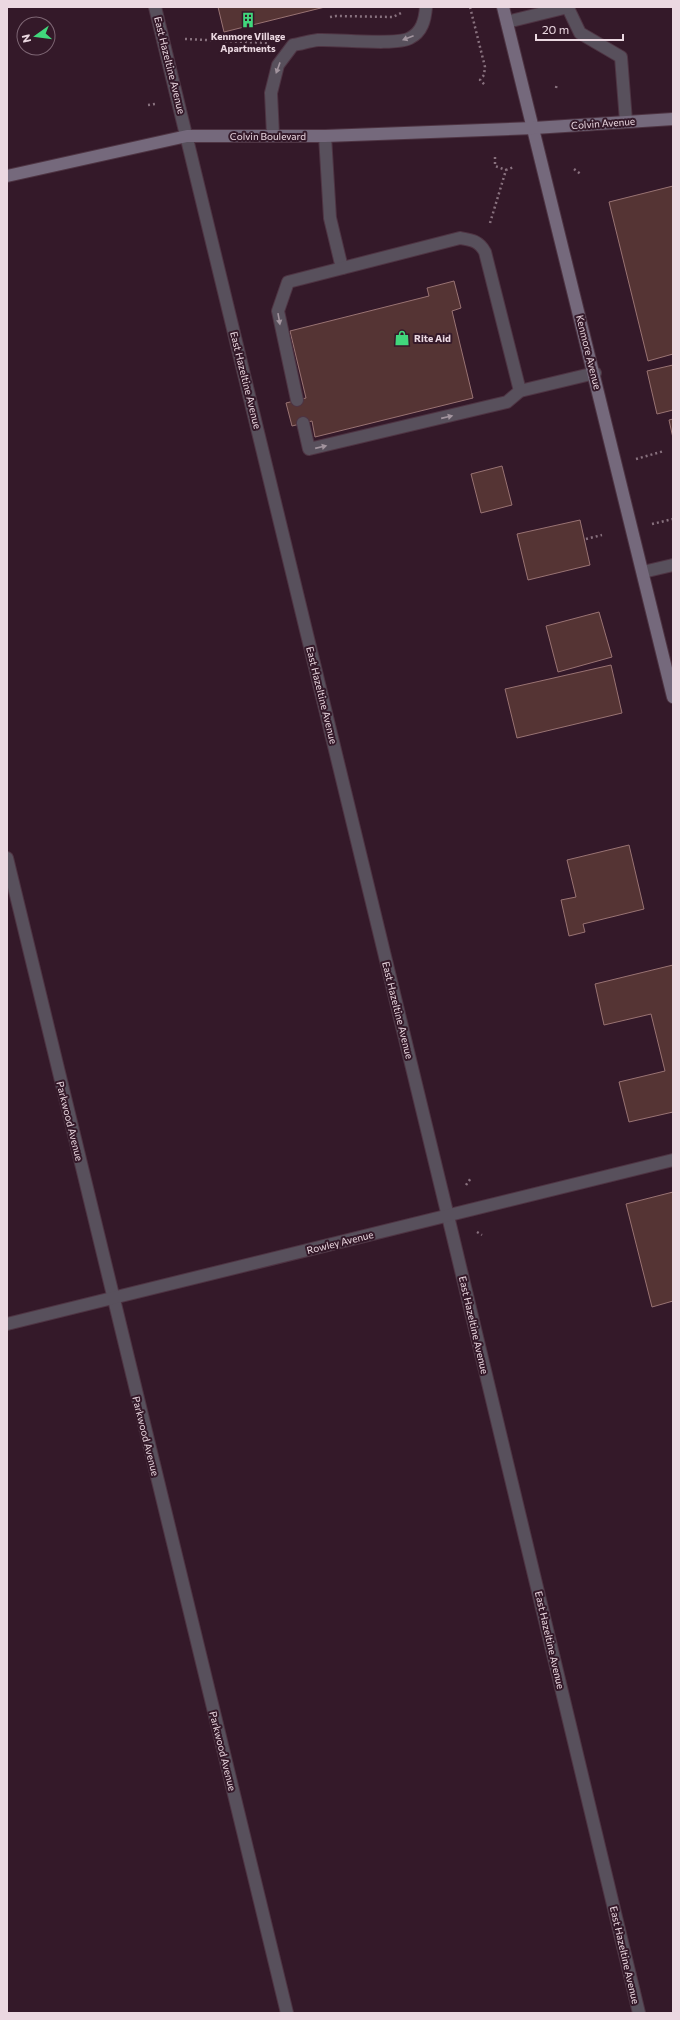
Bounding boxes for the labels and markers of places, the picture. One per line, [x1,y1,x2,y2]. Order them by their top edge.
building icon: Kenmore Village Apartments [239,11,257,29]
place label: Kenmore Village Apartments [211,30,285,54]
shop icon: Rite Aid [393,329,411,347]
place label: Rite Aid [414,332,451,344]

